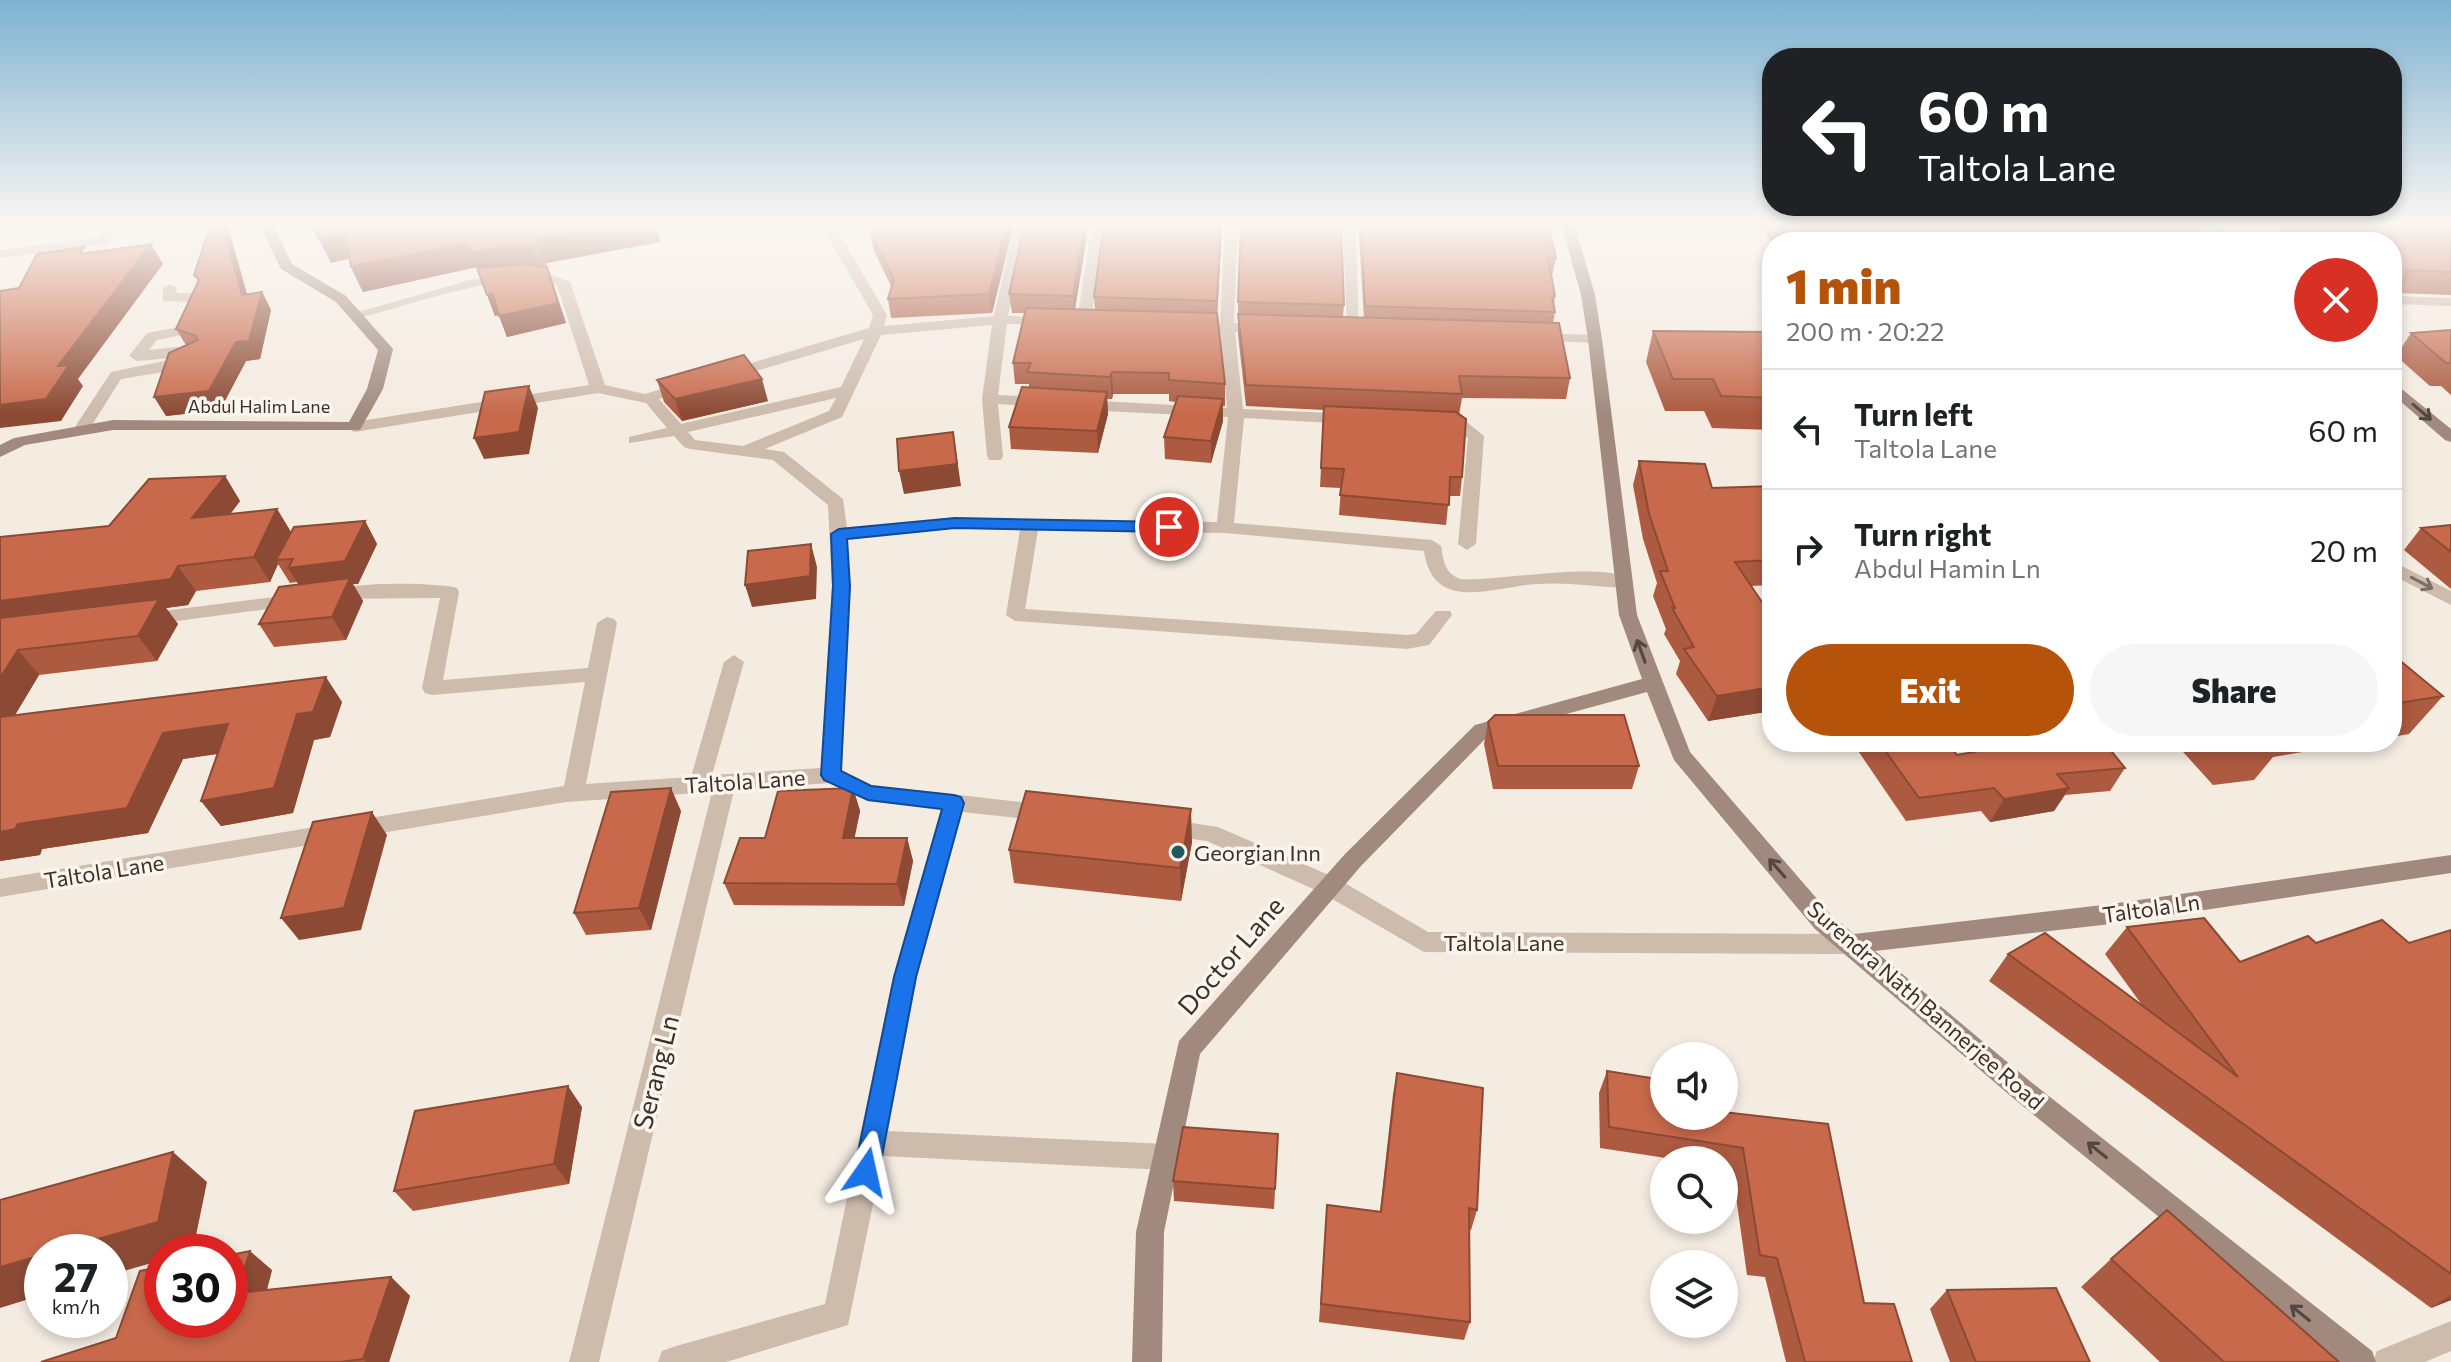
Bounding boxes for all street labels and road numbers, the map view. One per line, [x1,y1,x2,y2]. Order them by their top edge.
street label: Abdul Halim Lane [188,395,330,417]
street label: Taltola Lane [684,763,806,799]
street label: Taltola Lane [42,848,166,894]
street label: Taltola Ln [2101,888,2201,928]
street label: Doctor Lane [1170,890,1290,1020]
street label: Surendra Nath Bannerjee Road [1802,895,2050,1115]
street label: Taltola Lane [1444,929,1564,956]
street label: Serang Ln [626,1012,684,1132]

